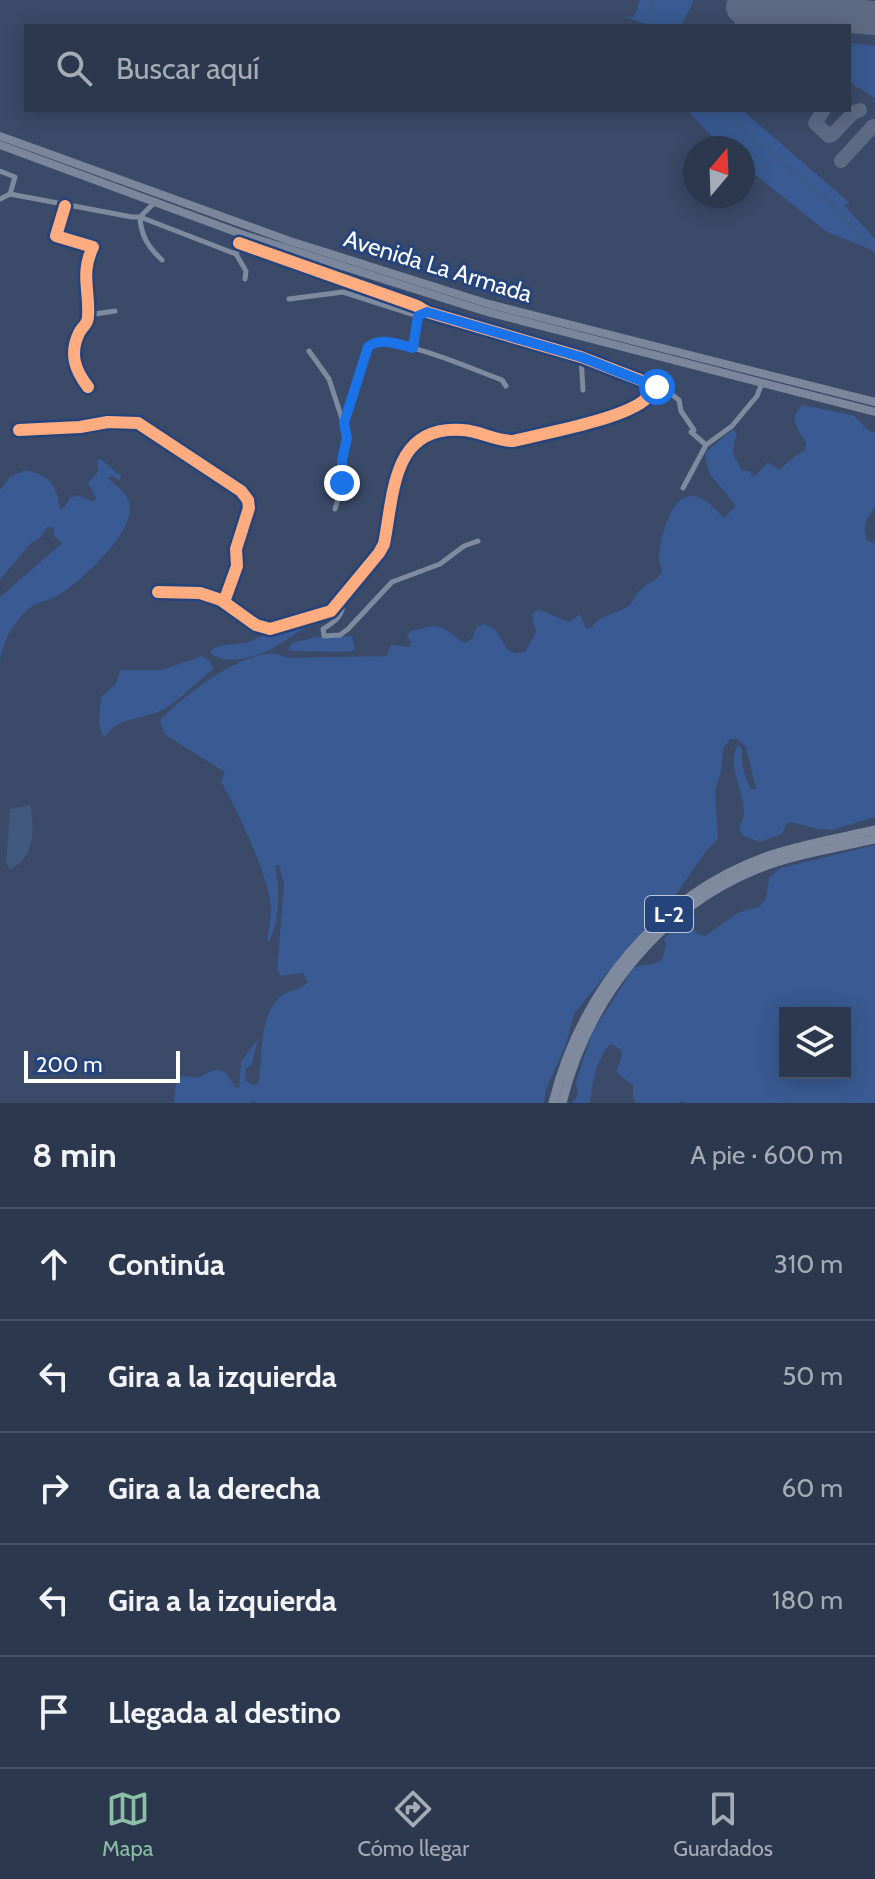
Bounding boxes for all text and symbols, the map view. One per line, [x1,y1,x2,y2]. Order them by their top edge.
search box [24,24,851,112]
icon: search [52,46,96,90]
text: Buscar aquí [116,50,259,87]
north arrow [683,136,755,208]
street label: Avenida La Armada [340,224,536,309]
route start [639,369,675,405]
route end [324,465,360,501]
road number: L-2 [645,896,693,932]
map controls [779,1007,851,1079]
button: layers [779,1007,851,1079]
scale bar [24,1047,180,1083]
text: 200 m [36,1051,102,1078]
text: 8 min [32,1134,117,1176]
text: A pie · 600 m [690,1139,843,1171]
icon: ahead [32,1242,76,1286]
text: Continúa [108,1246,225,1283]
text: 310 m [774,1248,843,1280]
icon: left [32,1354,76,1398]
text: Gira a la izquierda [108,1358,337,1395]
text: 50 m [782,1360,843,1392]
icon: right [32,1466,76,1510]
text: Gira a la derecha [108,1470,320,1507]
text: 60 m [781,1472,843,1504]
icon: left [32,1578,76,1622]
text: Gira a la izquierda [108,1582,337,1619]
text: 180 m [772,1584,843,1616]
icon: arrive [32,1690,76,1734]
text: Llegada al destino [108,1694,341,1731]
tab: Mapa [102,1787,153,1862]
tab: Cómo llegar [357,1787,469,1862]
tab: Guardados [673,1787,773,1862]

